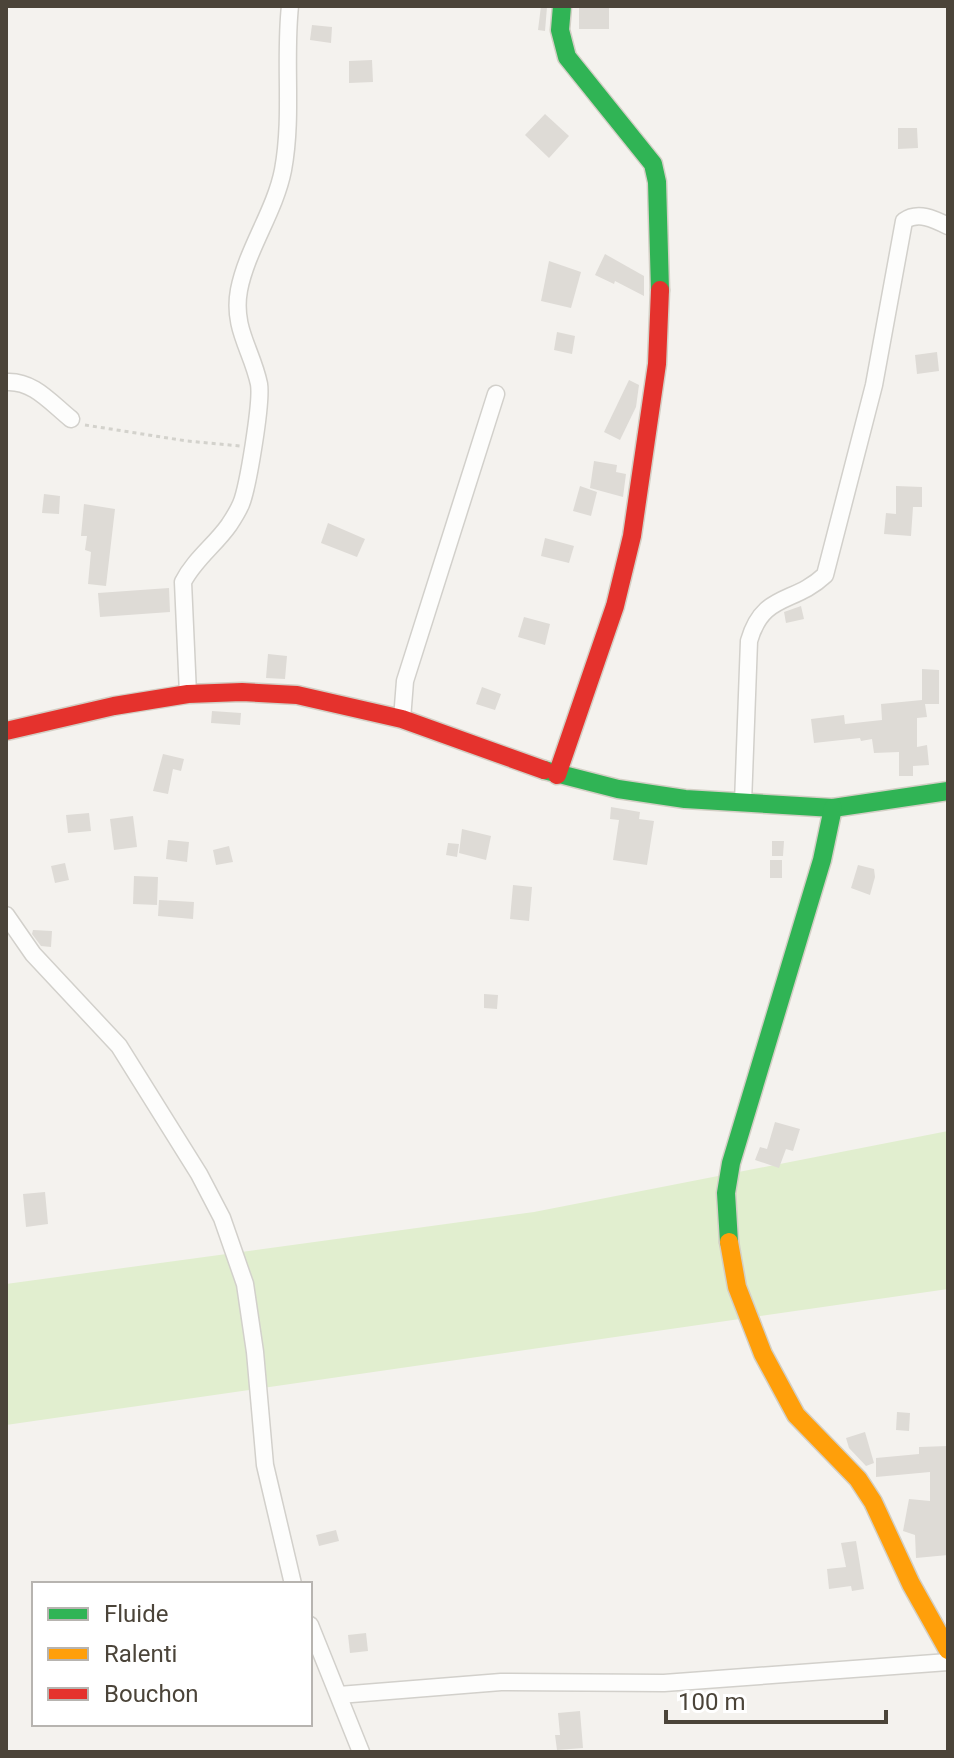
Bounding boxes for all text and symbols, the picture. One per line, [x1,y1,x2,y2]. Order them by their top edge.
legend [32,1582,312,1726]
text: Fluide [104,1600,168,1628]
text: Ralenti [104,1640,177,1668]
scale bar [666,1674,886,1724]
text: Bouchon [104,1680,199,1708]
text: 100 m [678,1688,745,1716]

